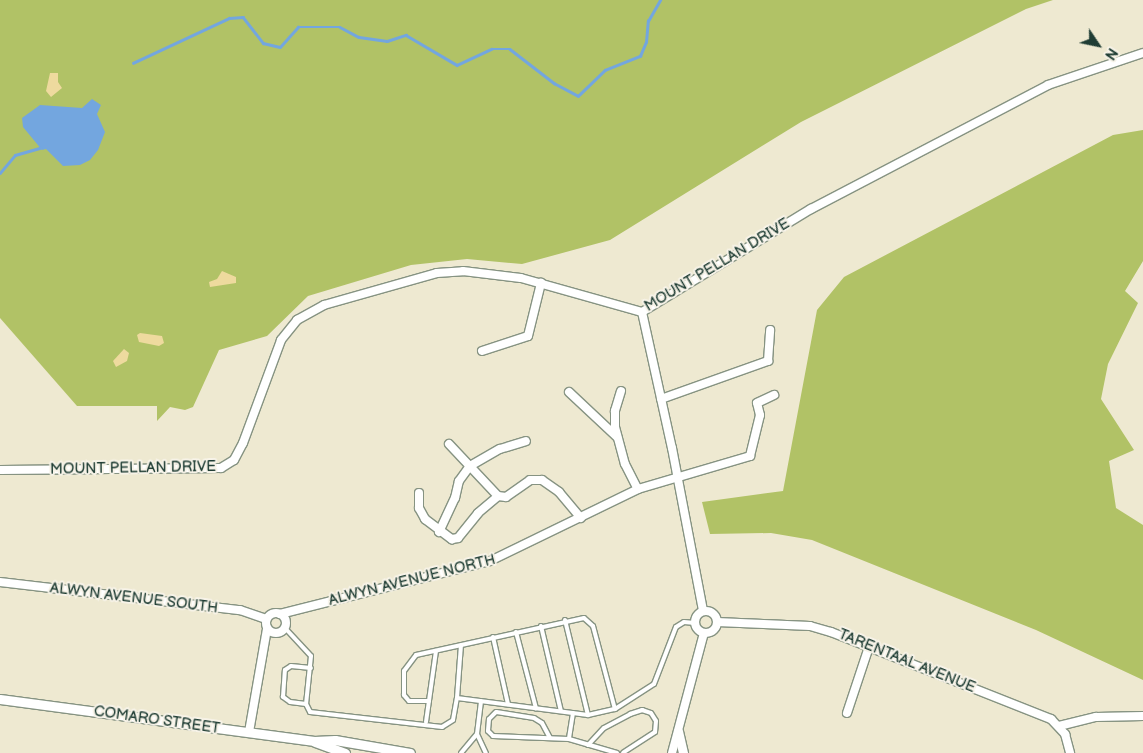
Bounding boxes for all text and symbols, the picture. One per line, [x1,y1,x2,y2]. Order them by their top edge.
north arrow [1073,20,1123,70]
text: N [1101,45,1121,63]
street label: MOUNT PELLAN DRIVE [641,214,793,316]
street label: MOUNT PELLAN DRIVE [50,458,216,478]
street label: ALWYN AVENUE NORTH [327,551,497,609]
street label: ALWYN AVENUE SOUTH [49,579,219,617]
street label: TARENTAAL AVENUE [836,625,978,697]
street label: COMARO STREET [93,702,221,738]

